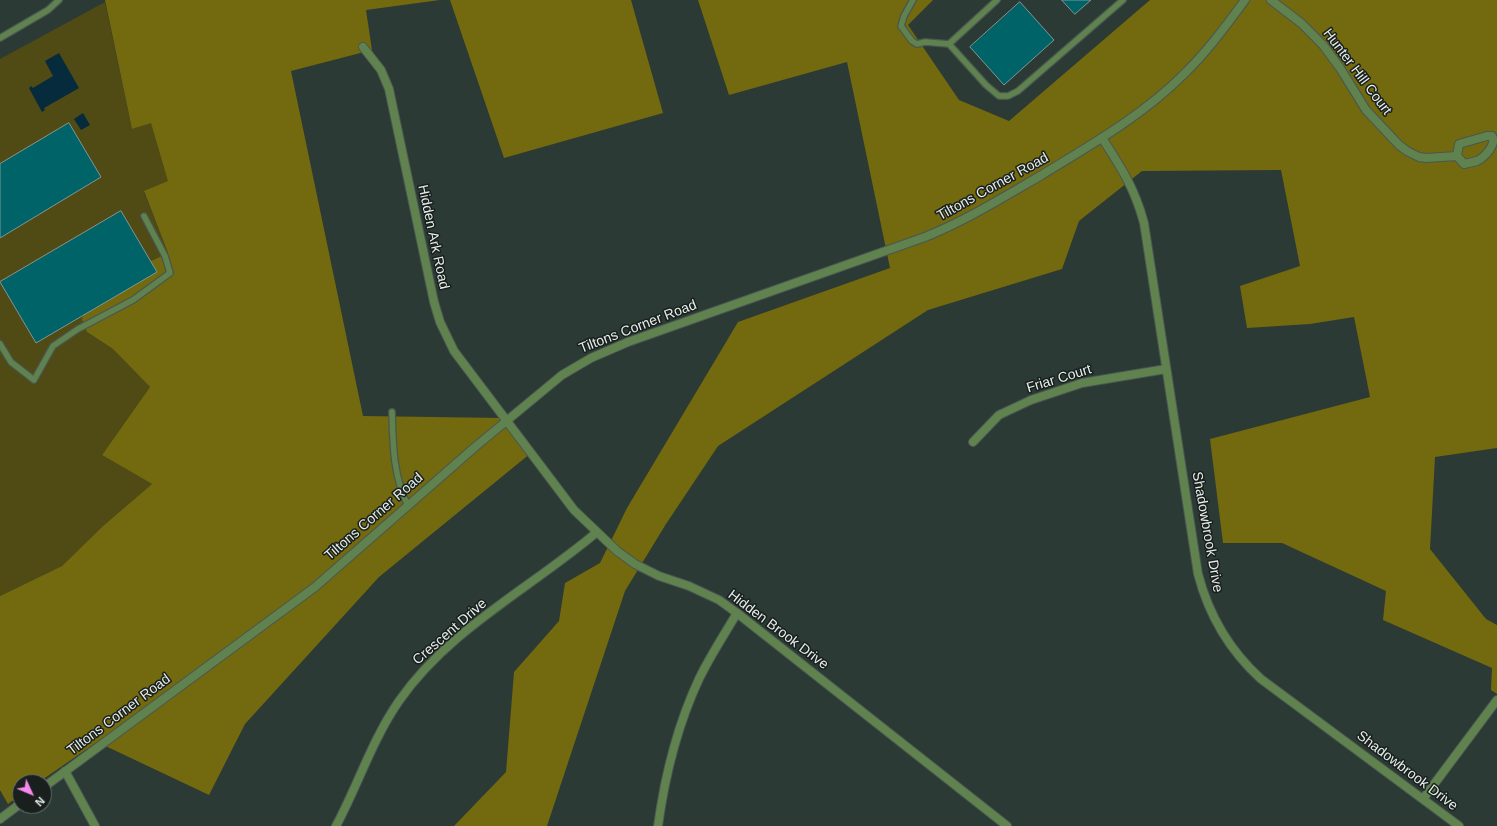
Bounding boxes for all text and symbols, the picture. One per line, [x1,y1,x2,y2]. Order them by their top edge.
street label: Hunter Hill Court [1319,26,1395,118]
street label: Tiltons Corner Road [934,149,1052,225]
street label: Hidden Ark Road [414,183,452,291]
street label: Tiltons Corner Road [577,297,699,357]
street label: Friar Court [1025,361,1093,397]
street label: Tiltons Corner Road [321,470,427,564]
street label: Shadowbrook Drive [1188,470,1226,594]
street label: Hidden Brook Drive [724,587,832,673]
street label: Crescent Drive [410,595,490,669]
street label: Tiltons Corner Road [64,671,174,759]
street label: Shadowbrook Drive [1353,728,1461,814]
north arrow [12,774,52,814]
text: N [33,795,47,809]

